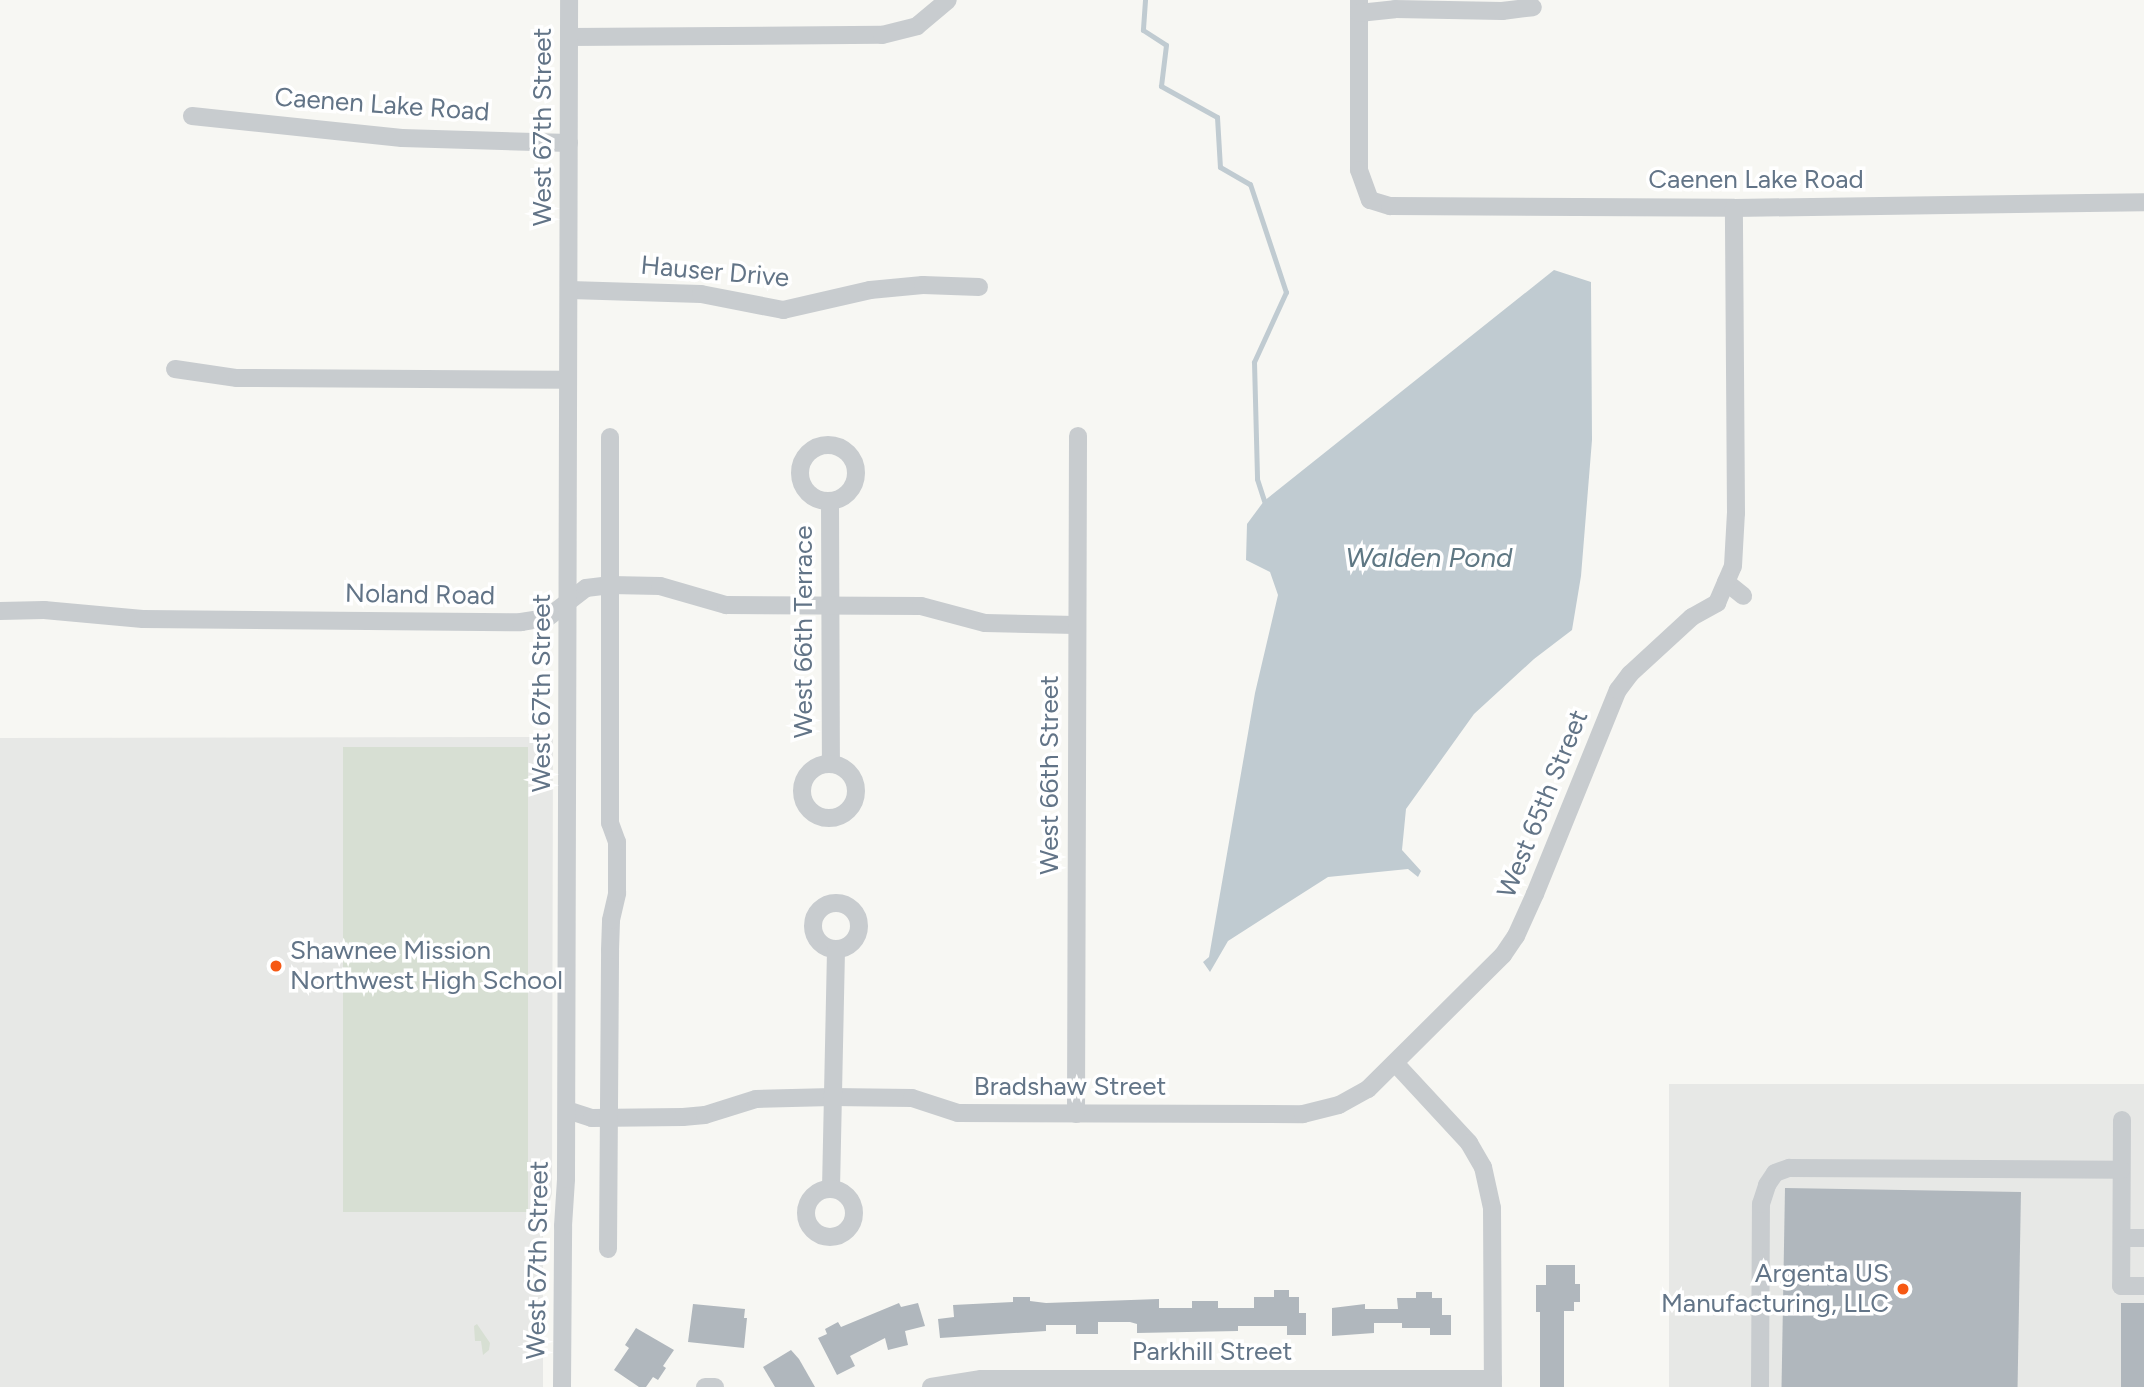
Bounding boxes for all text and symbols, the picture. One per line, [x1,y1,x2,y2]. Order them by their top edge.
street label: West 67th Street [527,28,559,226]
street label: Caenen Lake Road [273,82,491,128]
street label: Caenen Lake Road [1648,164,1864,196]
street label: Hauser Drive [639,250,791,294]
street label: West 66th Terrace [788,526,820,738]
water label: Walden Pond [1346,540,1512,574]
street label: Noland Road [345,578,495,612]
street label: West 67th Street [526,594,558,792]
street label: West 66th Street [1034,675,1066,875]
street label: West 65th Street [1491,706,1595,902]
place label: Shawnee Mission Northwest High School [290,935,563,996]
marker: Shawnee Mission Northwest High School [268,958,284,974]
street label: Bradshaw Street [974,1071,1166,1103]
street label: West 67th Street [521,1160,555,1360]
place label: Argenta US Manufacturing, LLC [1661,1258,1889,1320]
marker: Argenta US Manufacturing, LLC [1895,1281,1911,1297]
street label: Parkhill Street [1132,1336,1292,1368]

